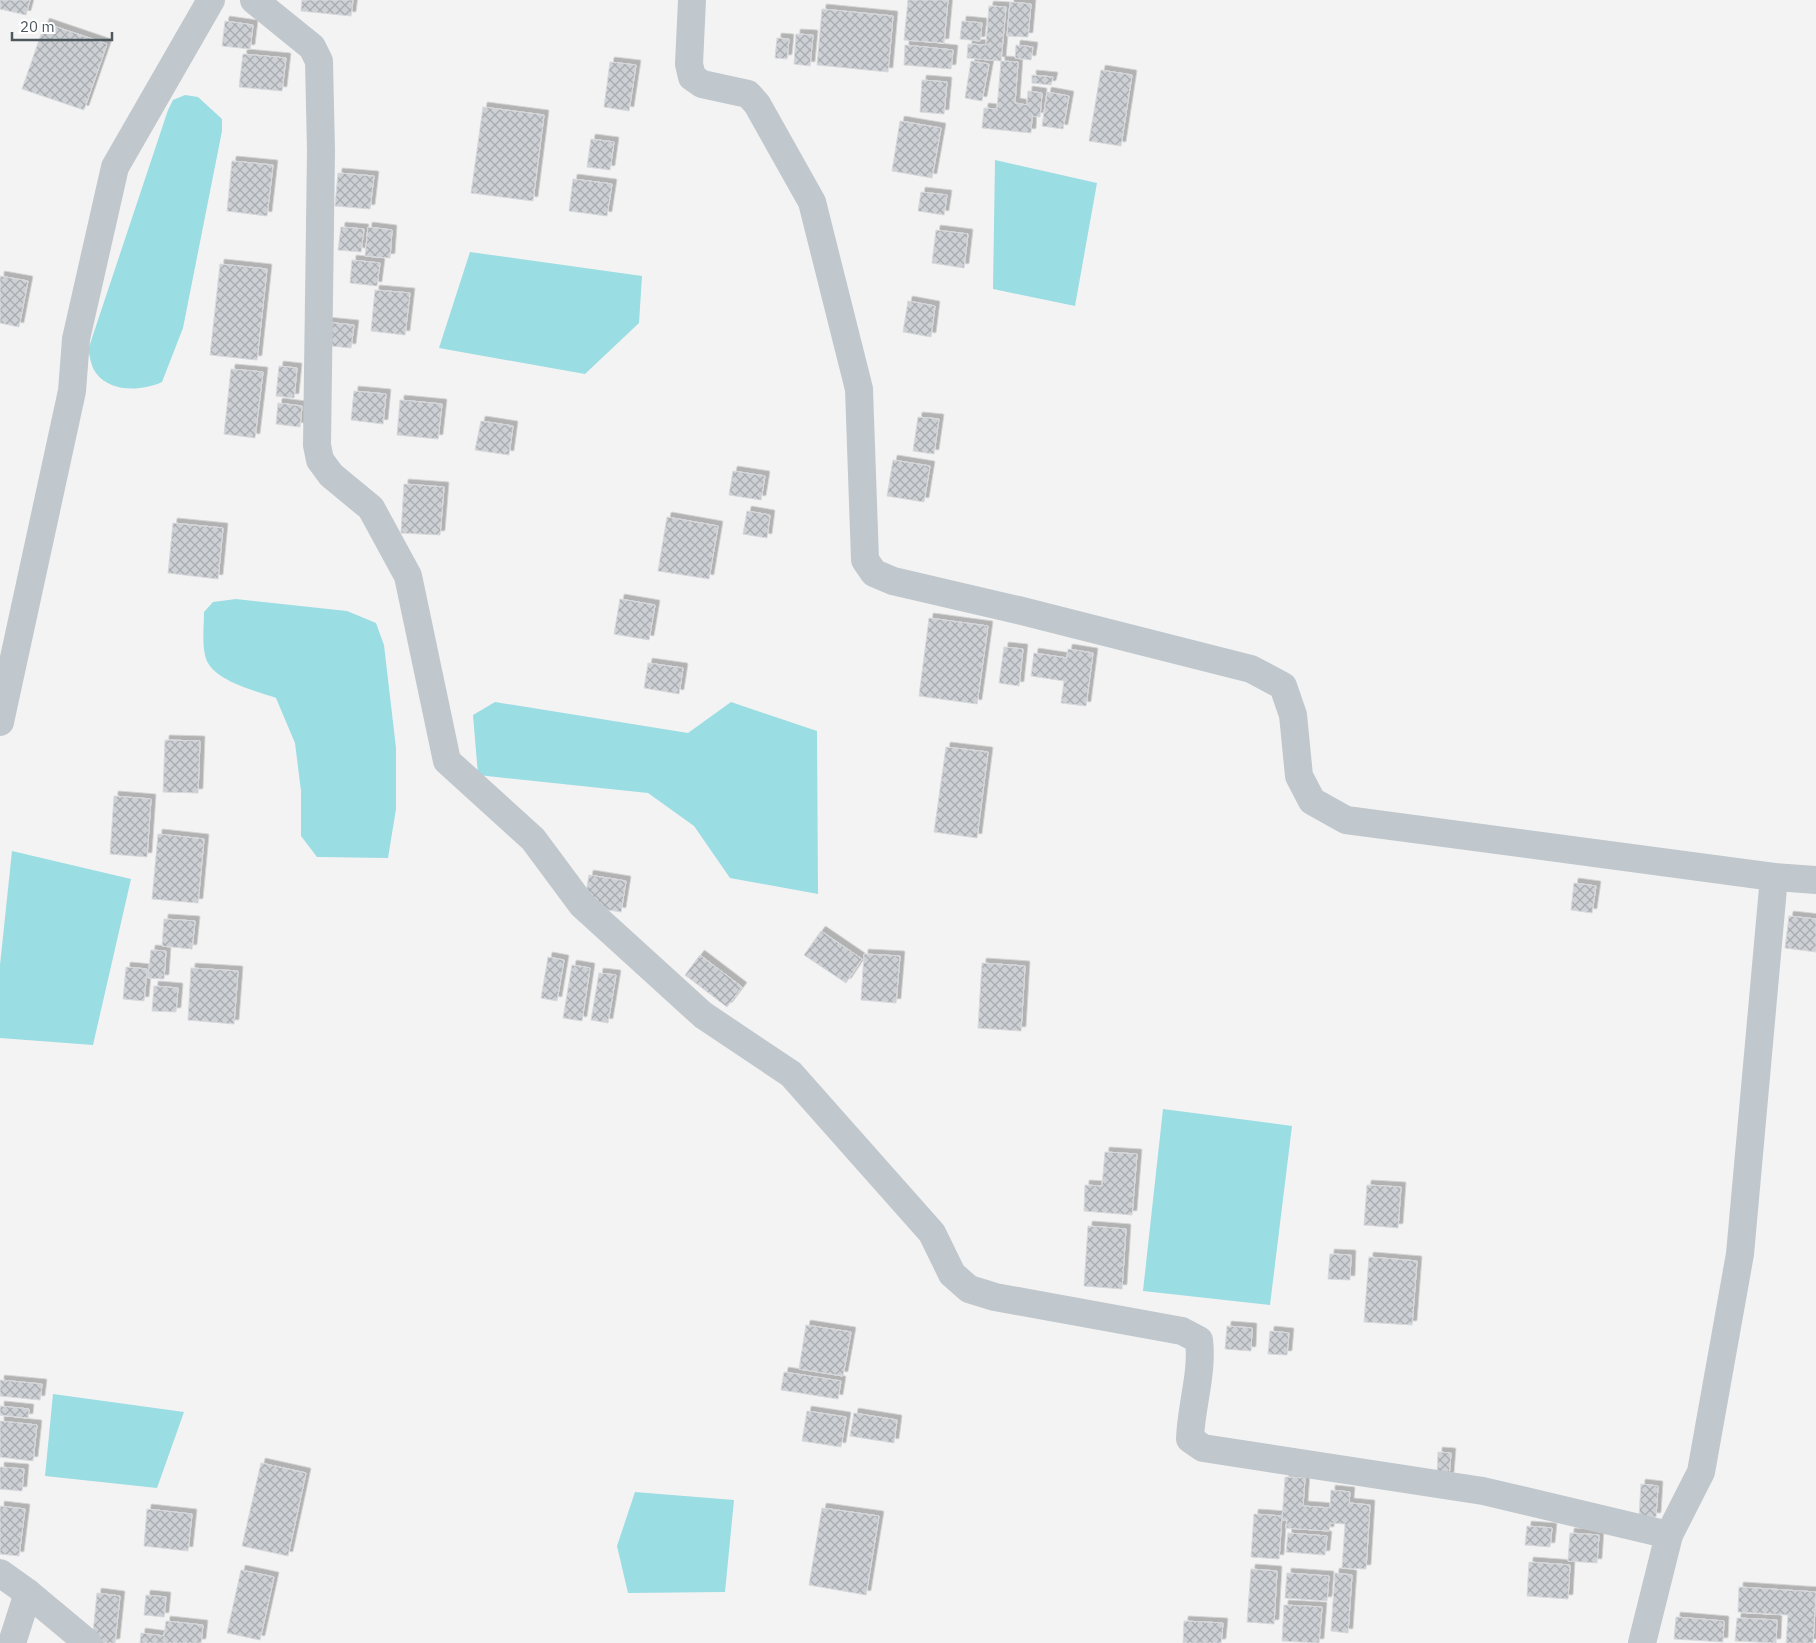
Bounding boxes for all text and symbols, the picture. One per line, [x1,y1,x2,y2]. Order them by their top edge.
scale bar [12,10,112,42]
text: 20 m [20,17,55,36]

